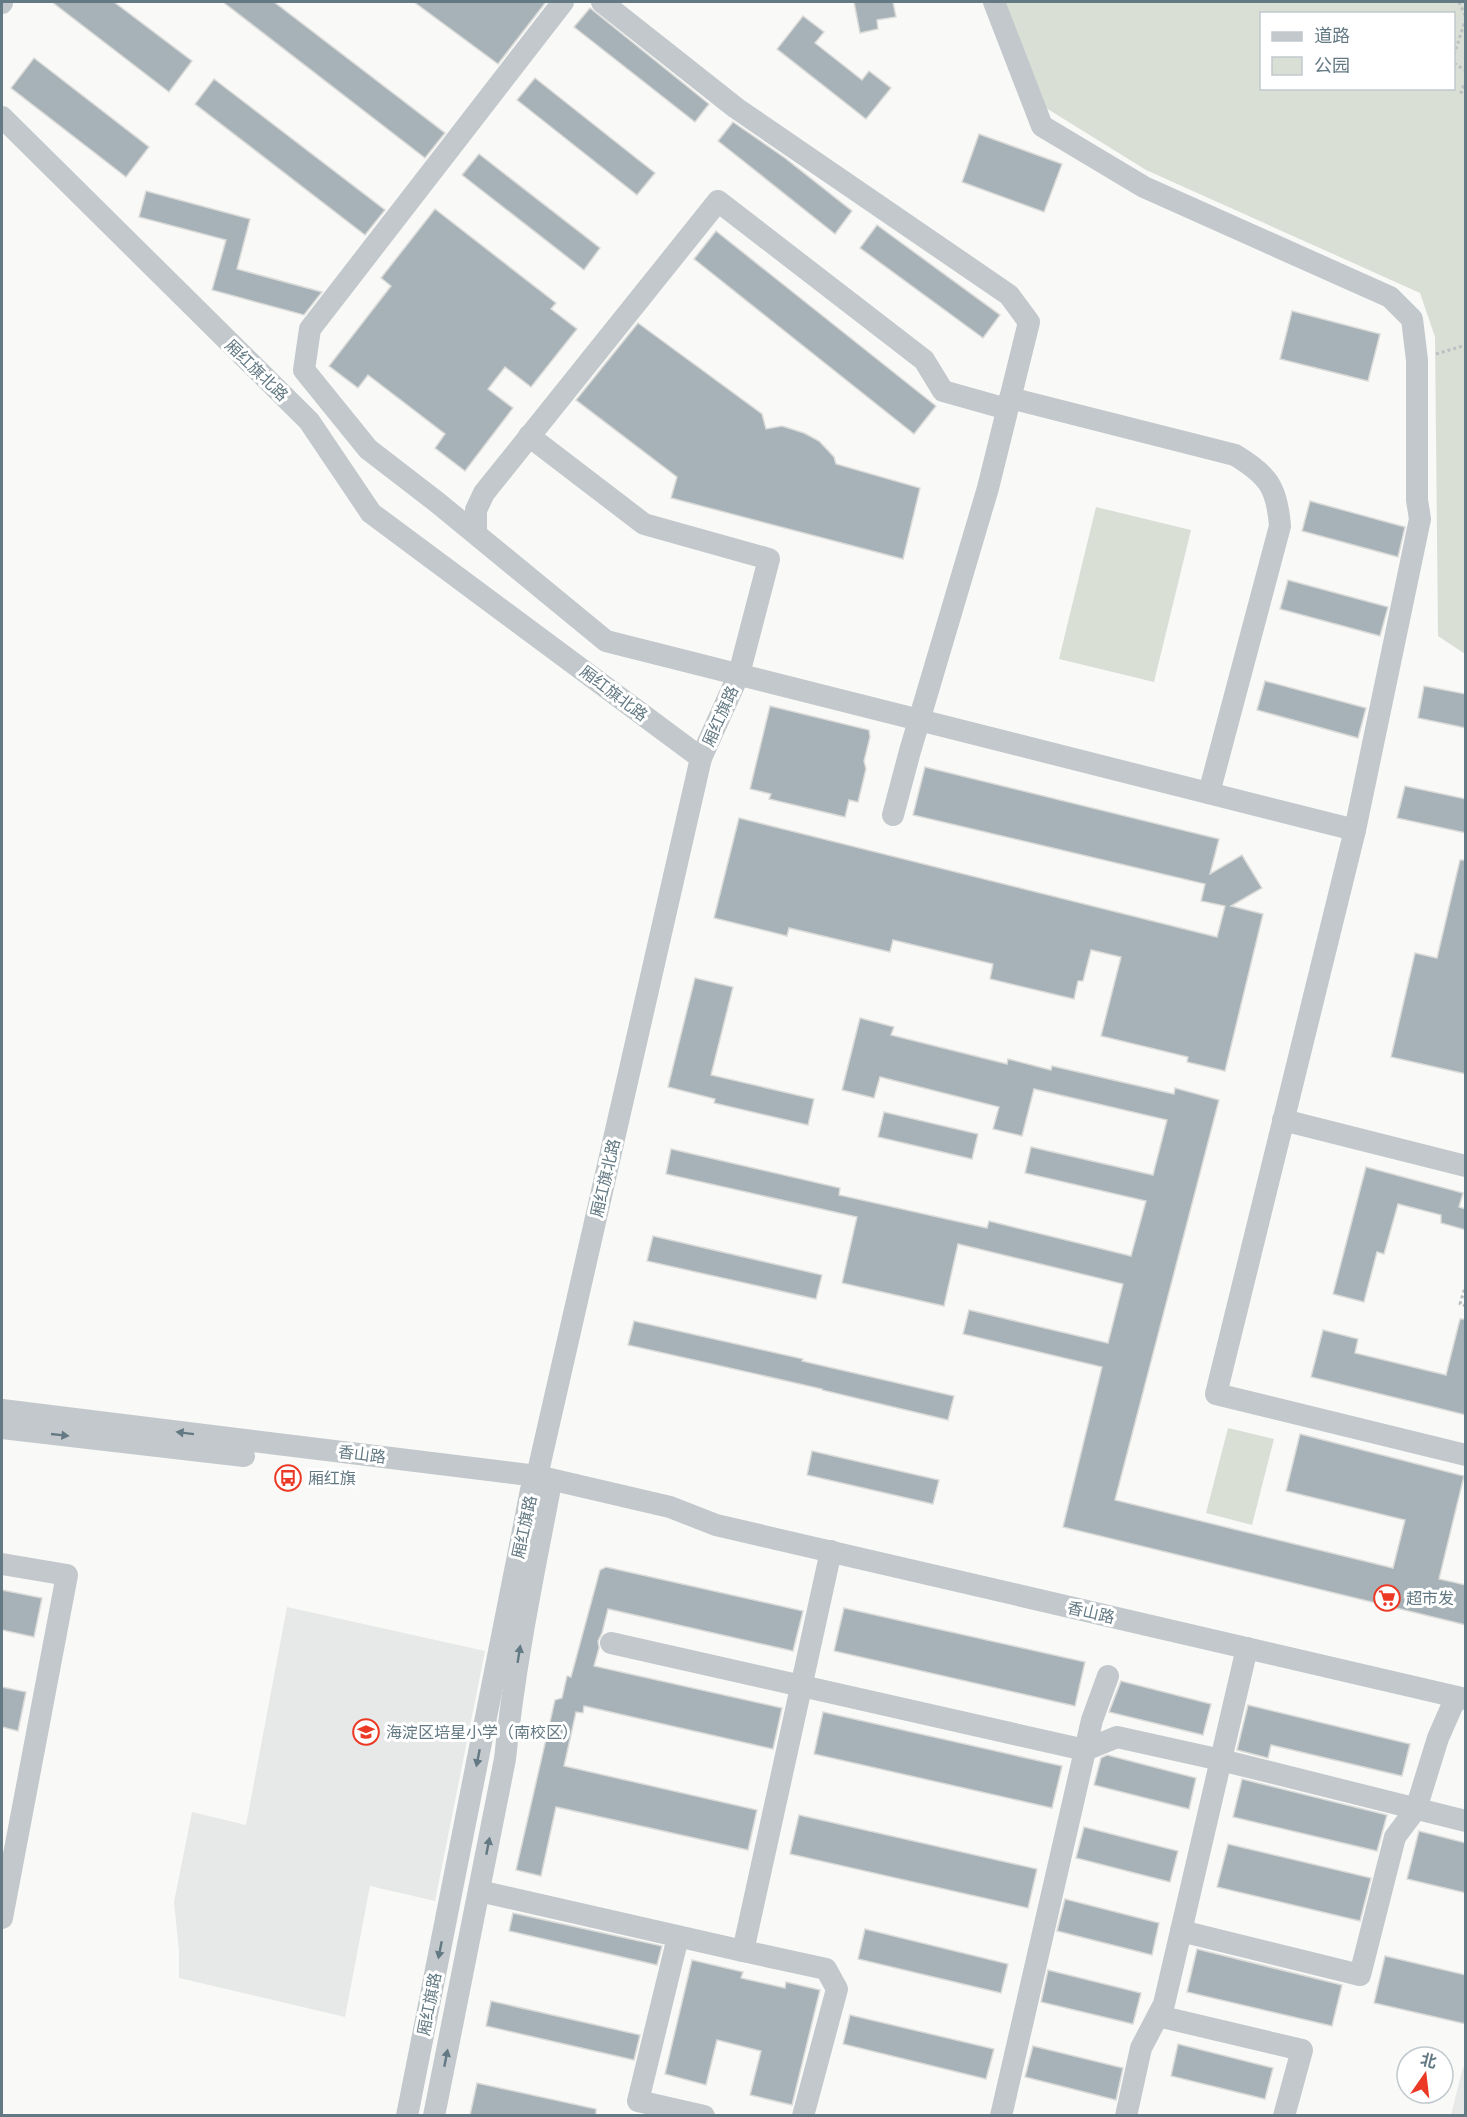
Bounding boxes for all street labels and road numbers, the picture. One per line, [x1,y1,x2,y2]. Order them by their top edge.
street label: 厢红旗北路 [221,335,293,405]
street label: 厢红旗北路 [576,661,652,725]
street label: 厢红旗路 [698,683,742,749]
street label: 厢红旗北路 [586,1137,624,1219]
street label: 香山路 [337,1441,387,1467]
street label: 厢红旗路 [508,1494,540,1560]
street label: 香山路 [1065,1597,1117,1627]
street label: 厢红旗路 [413,1971,445,2037]

